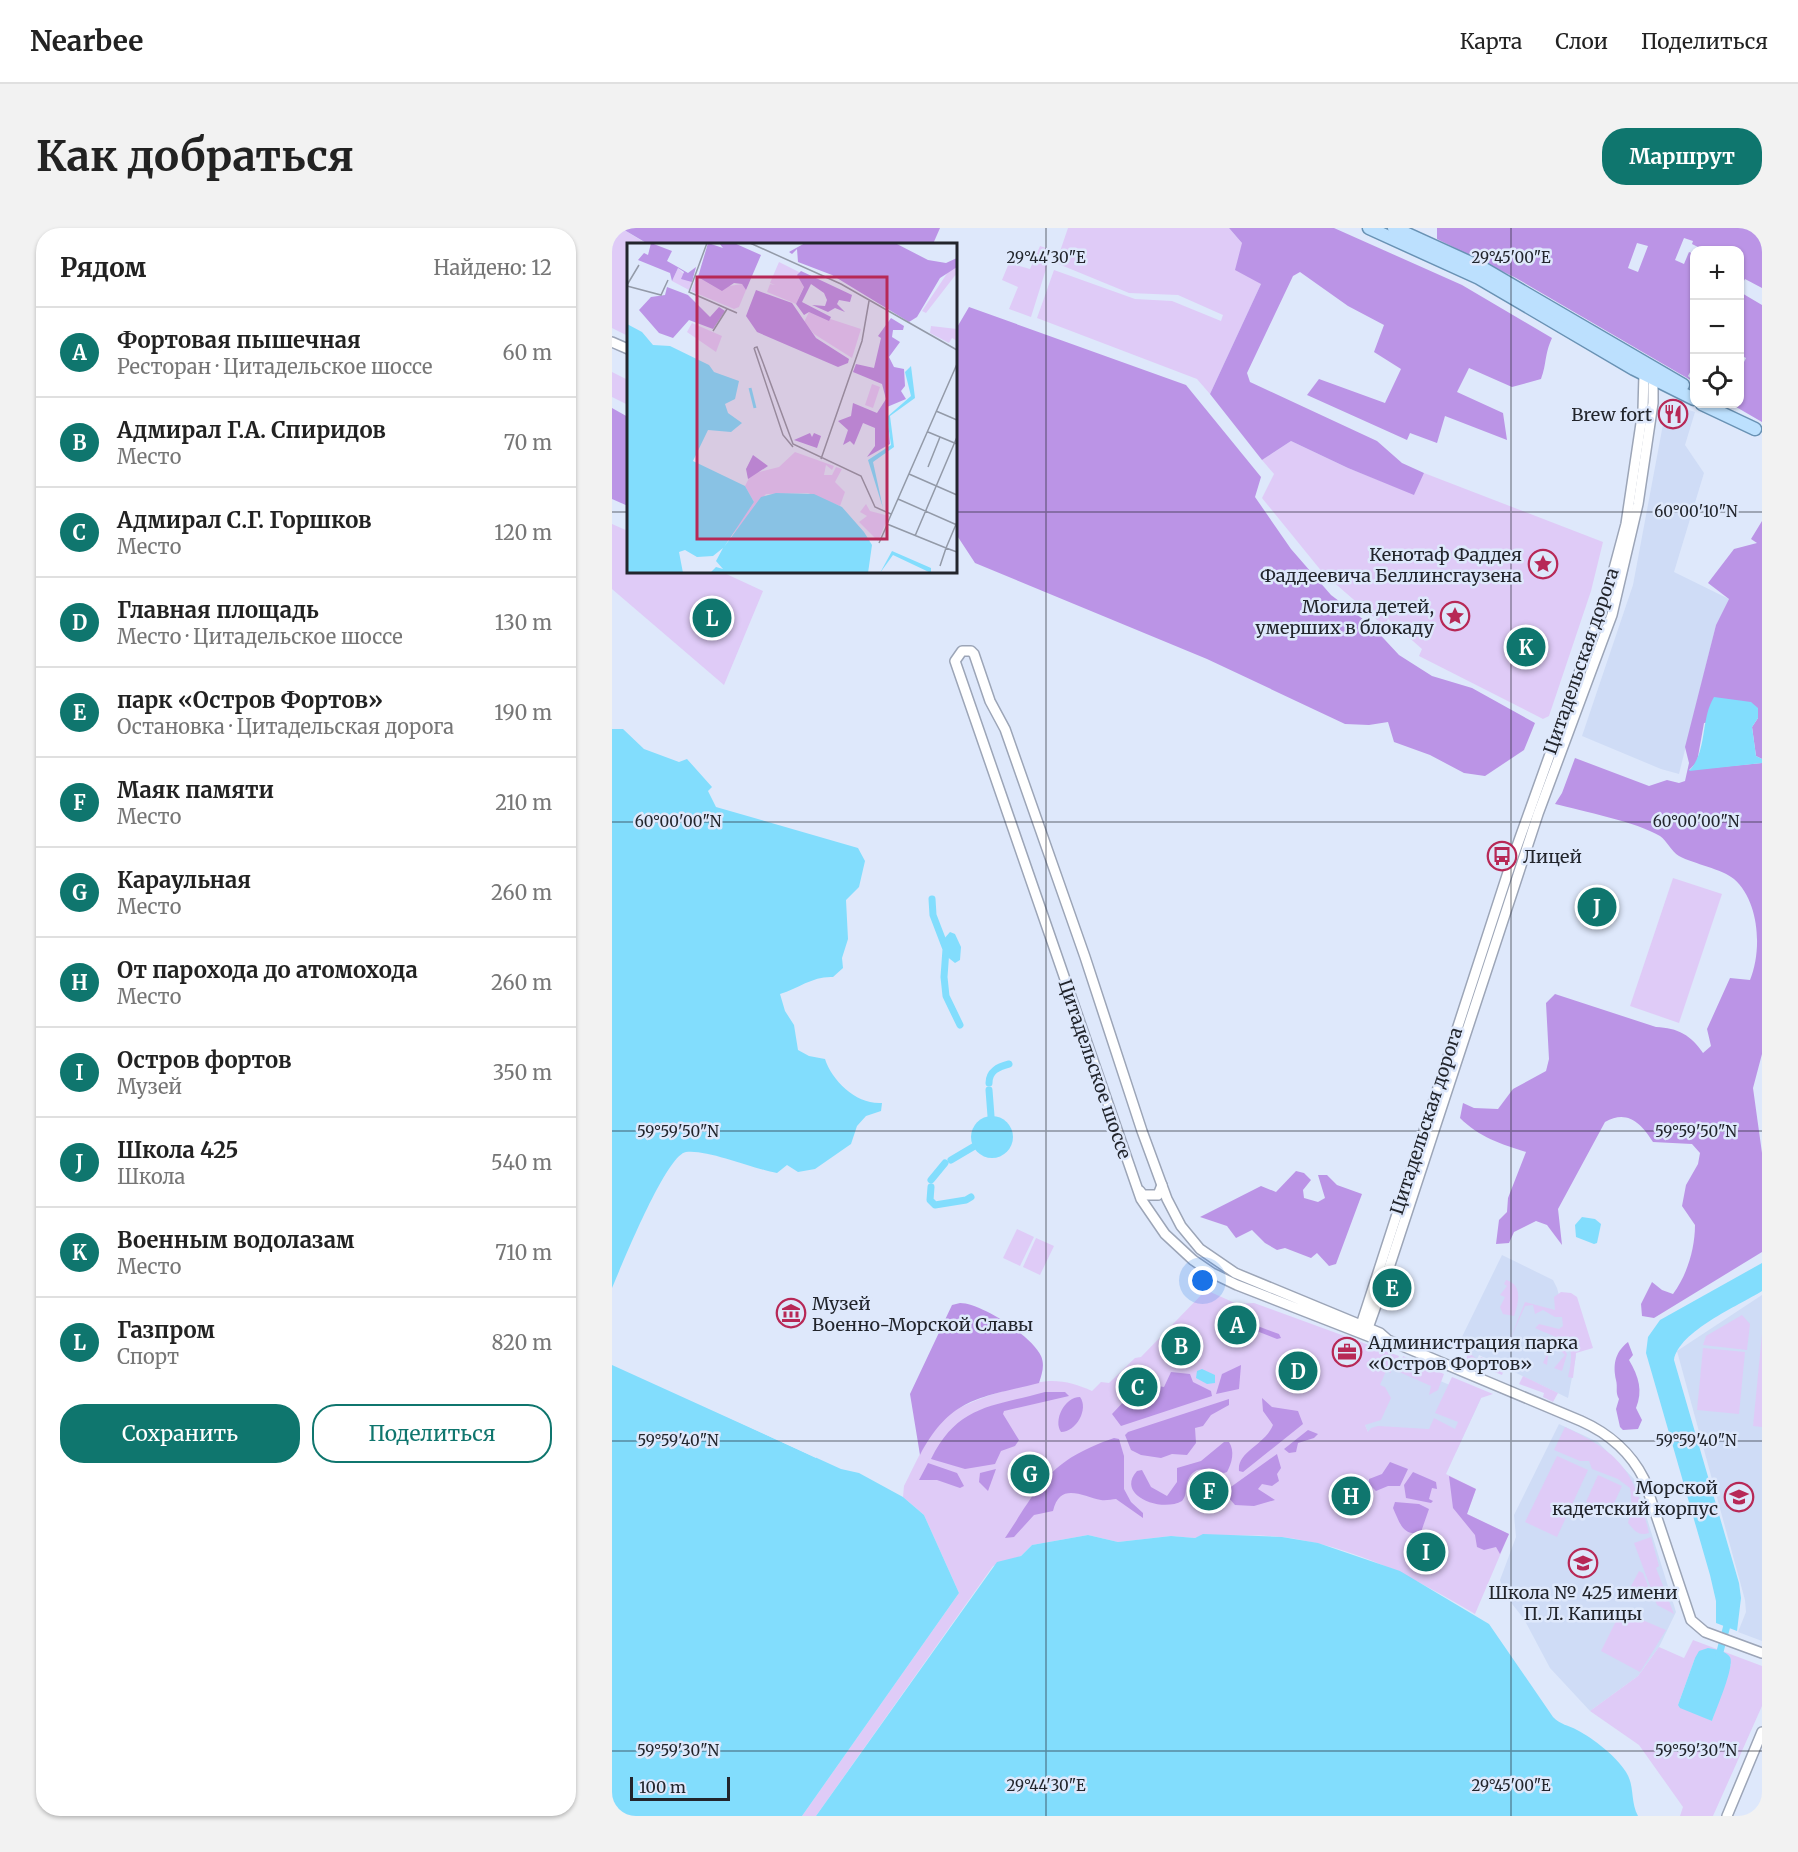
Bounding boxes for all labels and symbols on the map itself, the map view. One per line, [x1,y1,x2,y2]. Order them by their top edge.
inset map [627,243,957,573]
text: 29°44'30"E [1007,248,1086,267]
text: 29°45'00"E [1471,248,1551,267]
restaurant icon: Brew fort [1657,398,1689,430]
place label: Brew fort [1571,403,1652,426]
text: 60°00'10"N [1654,502,1738,521]
place label: Кенотаф Фаддея Фаддеевича Беллинсгаузена [1260,543,1522,587]
place icon: Кенотаф Фаддея Фаддеевича Беллинсгаузена [1527,548,1559,580]
street label: Цитадельская дорога [1538,564,1624,757]
place label: Могила детей, умерших в блокаду [1255,595,1435,639]
pin: L [692,596,732,640]
place icon: Могила детей, умерших в блокаду [1439,600,1471,632]
pin: K [1506,624,1546,670]
text: 60°00'00"N [635,812,722,831]
text: 60°00'00"N [1653,812,1740,831]
bus stop icon: Лицей [1486,840,1518,872]
place label: Лицей [1523,845,1582,868]
pin: J [1578,884,1616,930]
street label: Цитадельское шоссе [1053,976,1137,1162]
street label: Цитадельская дорога [1385,1024,1467,1218]
text: 59°59'50"N [637,1122,719,1141]
text: 59°59'50"N [1655,1122,1737,1141]
your location [1188,1266,1217,1295]
pin: E [1372,1266,1412,1310]
place label: Музей Военно-Морской Славы [812,1292,1033,1336]
museum icon: Музей Военно-Морской Славы [775,1297,807,1329]
pin: A [1218,1302,1256,1348]
pin: B [1162,1324,1200,1368]
place label: Администрация парка «Остров Фортов» [1367,1331,1578,1375]
office icon: Администрация парка «Остров Фортов» [1331,1336,1363,1368]
pin: D [1278,1348,1318,1394]
pin: C [1118,1364,1158,1410]
text: 59°59'40"N [637,1431,719,1450]
text: 59°59'40"N [1655,1431,1737,1450]
pin: G [1010,1452,1050,1496]
pin: F [1190,1468,1228,1514]
pin: H [1332,1474,1370,1518]
place label: Морской кадетский корпус [1552,1476,1718,1520]
school or university icon: Морской кадетский корпус [1723,1481,1755,1513]
pin: I [1406,1530,1446,1574]
school or university icon: Школа № 425 имени П. Л. Капицы [1567,1547,1599,1579]
place label: Школа № 425 имени П. Л. Капицы [1488,1581,1678,1625]
text: 59°59'30"N [637,1741,719,1760]
text: 59°59'30"N [1655,1741,1737,1760]
scale bar [630,1774,730,1802]
text: 29°44'30"E [1007,1776,1086,1795]
text: 29°45'00"E [1471,1776,1551,1795]

